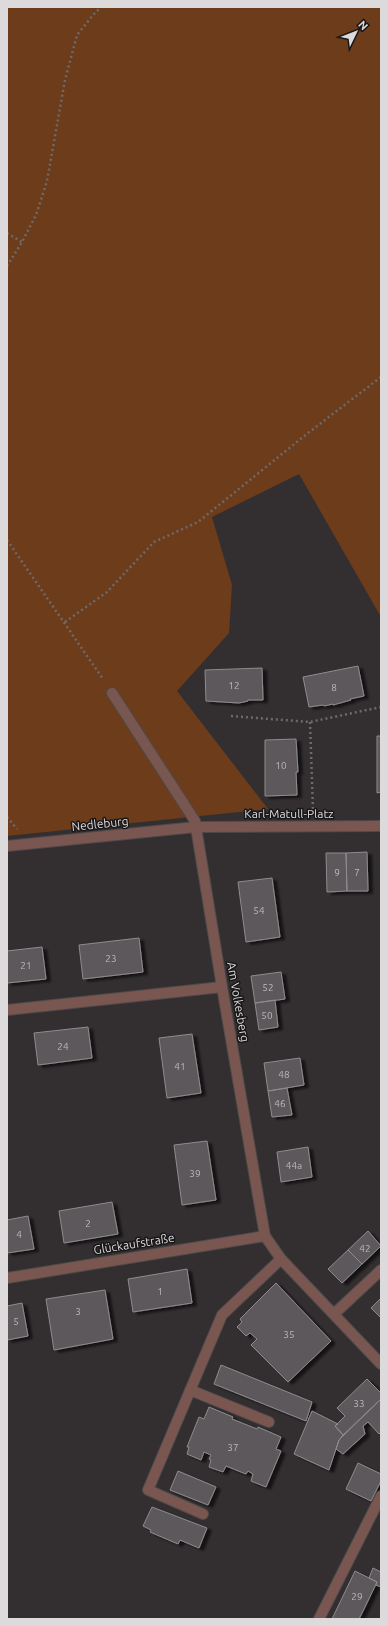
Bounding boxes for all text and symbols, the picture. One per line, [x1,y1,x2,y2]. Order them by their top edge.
north arrow [336,12,376,52]
text: N [356,18,371,32]
house number: 12 [228,680,240,691]
house number: 8 [331,682,337,693]
house number: 10 [275,760,287,771]
street label: Karl-Matull-Platz [244,807,334,820]
street label: Nedleburg [71,814,129,833]
house number: 9 [334,867,340,878]
house number: 7 [354,867,360,878]
house number: 54 [253,905,265,916]
house number: 23 [105,953,117,964]
house number: 21 [20,960,32,971]
street label: Am Volkesberg [225,961,252,1043]
house number: 52 [262,982,274,993]
house number: 50 [261,1010,273,1021]
house number: 24 [57,1041,69,1052]
house number: 41 [174,1061,186,1072]
house number: 48 [278,1069,290,1080]
house number: 46 [274,1098,286,1109]
house number: 44a [286,1160,302,1171]
house number: 39 [189,1168,201,1179]
house number: 2 [85,1218,91,1229]
house number: 4 [16,1229,22,1240]
street label: Glückaufstraße [93,1231,175,1256]
house number: 42 [359,1243,371,1254]
house number: 1 [157,1286,163,1297]
house number: 3 [75,1306,81,1317]
house number: 5 [13,1316,19,1327]
house number: 35 [283,1329,295,1340]
house number: 33 [353,1398,365,1409]
house number: 37 [227,1442,239,1453]
house number: 29 [351,1591,363,1602]

